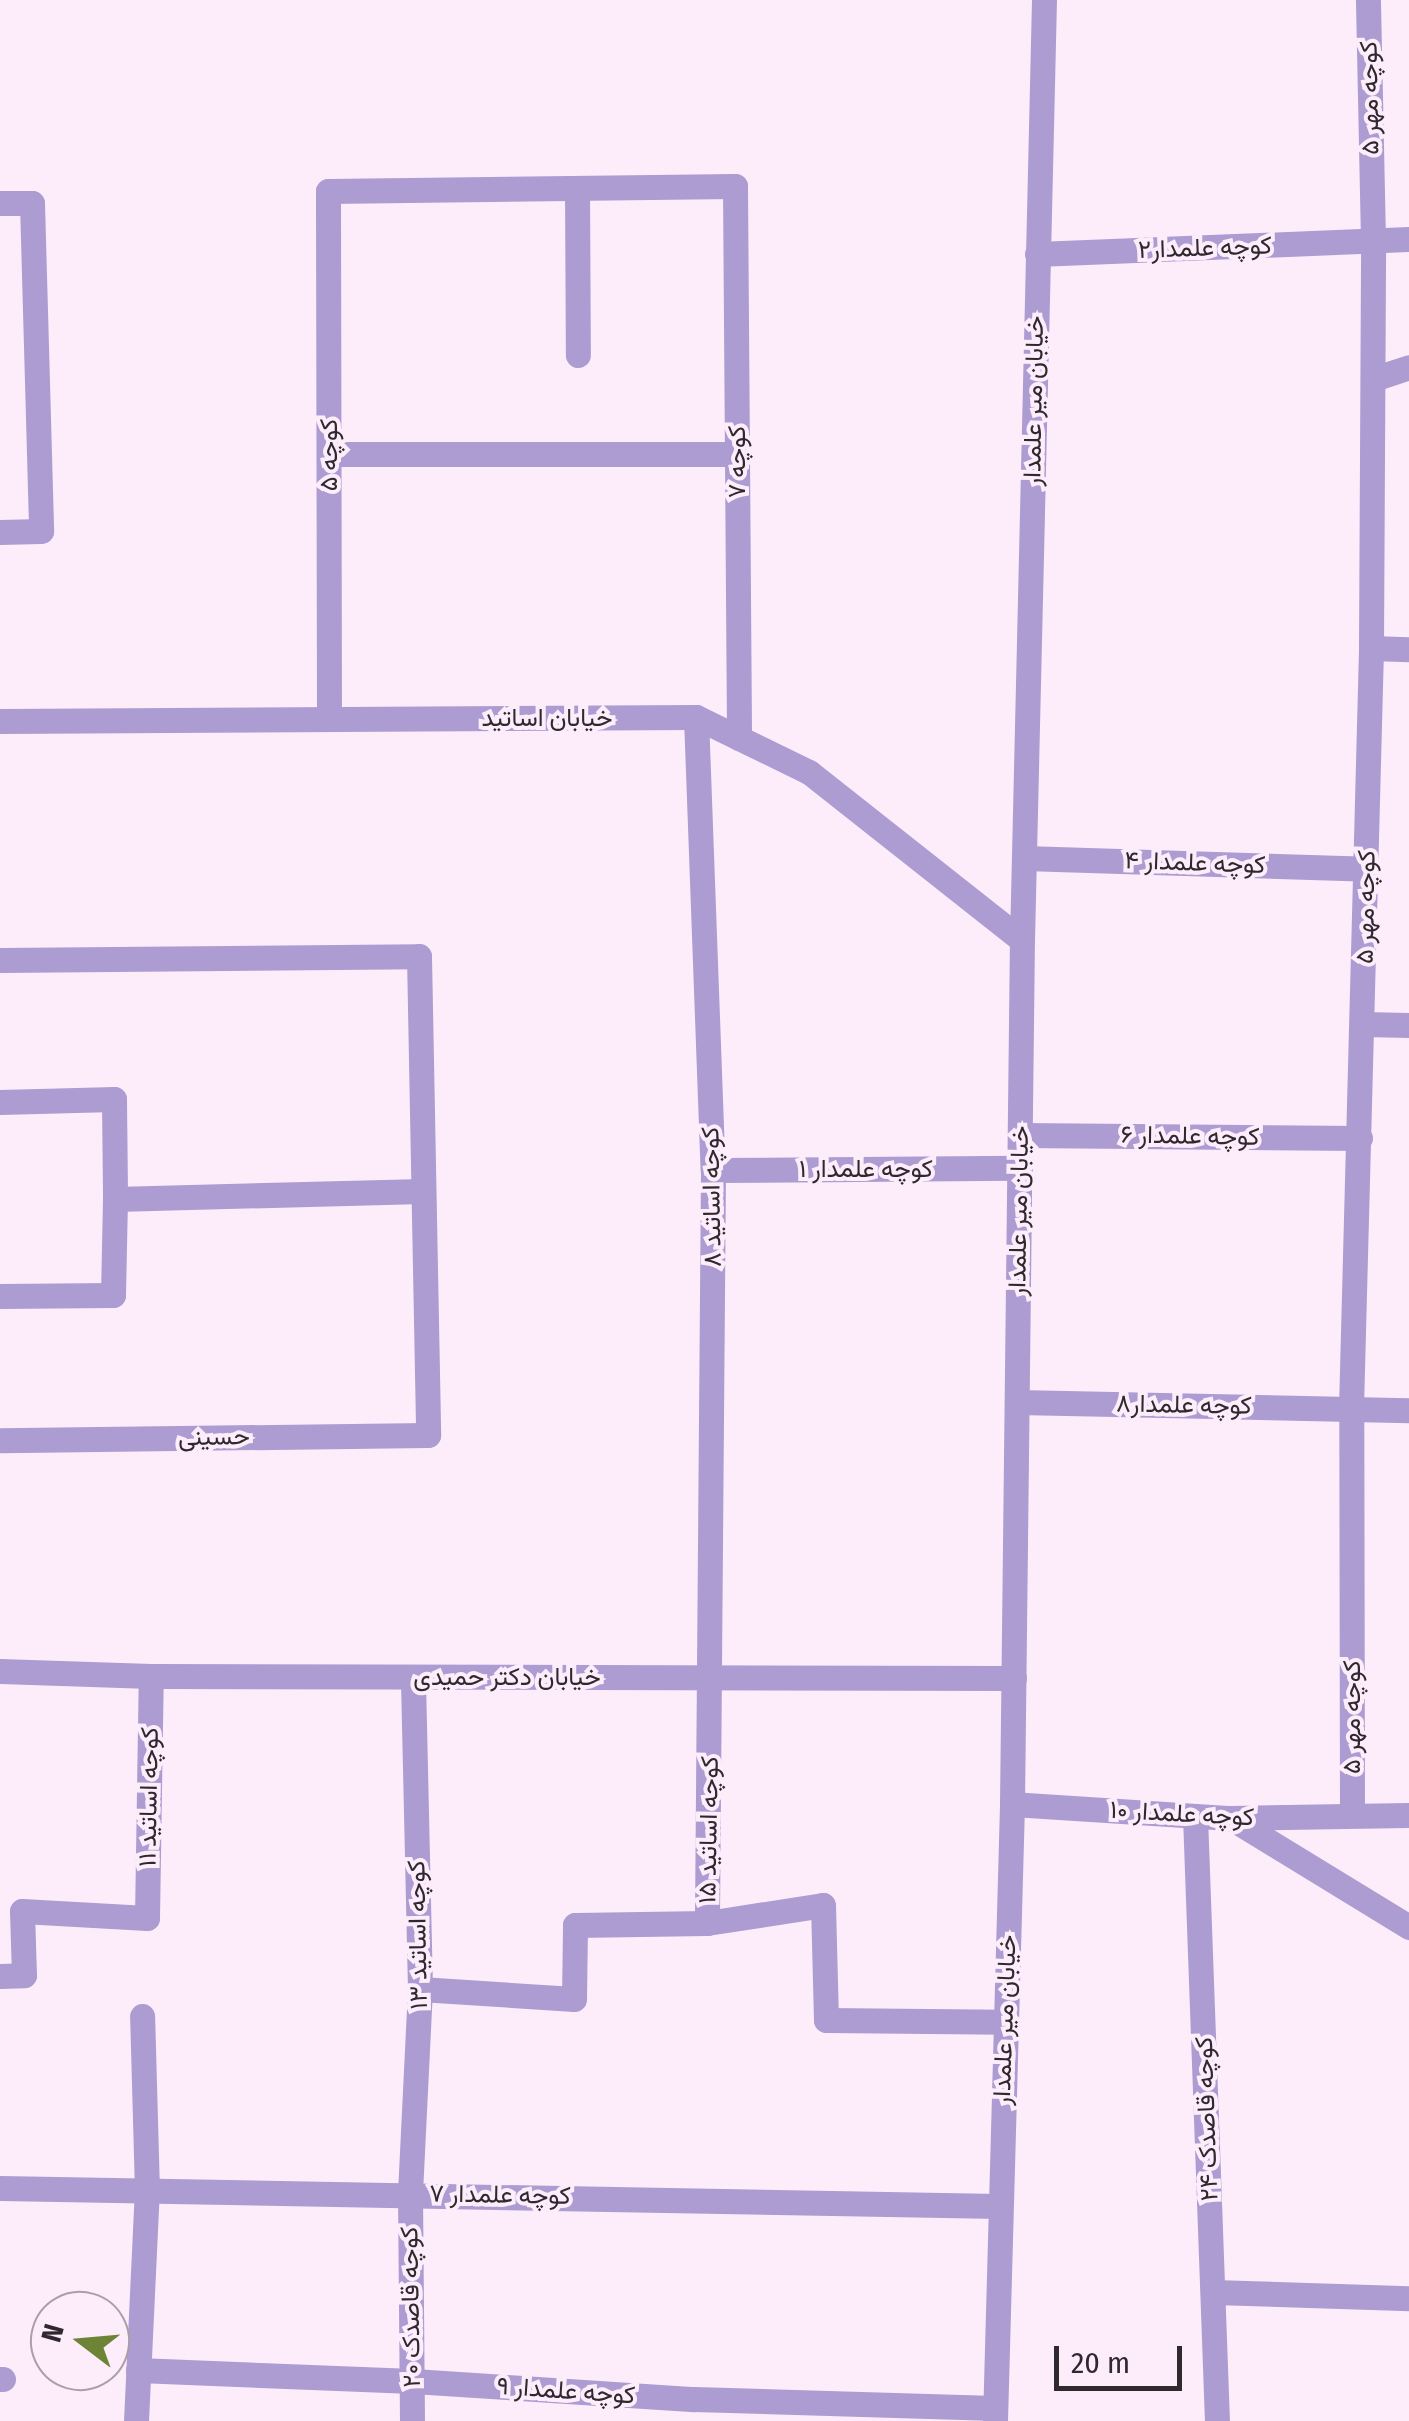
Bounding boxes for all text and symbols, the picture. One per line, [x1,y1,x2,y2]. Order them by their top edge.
street label: کوچه مهر ۵ [1354,41,1386,155]
street label: کوچه علمدار۲ [1138,231,1272,265]
street label: خیابان میر علمدار [1018,315,1050,487]
street label: کوچه ۵ [314,419,344,491]
street label: کوچه ۷ [722,426,752,498]
street label: خیابان اساتید [481,703,613,733]
street label: کوچه علمدار ۴ [1124,846,1266,880]
street label: کوچه مهر ۵ [1350,850,1382,964]
street label: کوچه علمدار ۶ [1120,1120,1260,1152]
street label: خیابان میر علمدار [1003,1125,1035,1297]
street label: کوچه اساتید ۸ [696,1127,728,1267]
street label: کوچه علمدار ۱ [799,1154,933,1184]
street label: کوچه علمدار۸ [1116,1389,1252,1421]
street label: حسینی [178,1421,250,1453]
street label: کوچه مهر ۵ [1337,1660,1367,1774]
street label: خیابان دکتر حمیدی [413,1662,601,1692]
street label: کوچه اساتید ۱۱ [133,1727,165,1867]
street label: کوچه اساتید ۱۵ [693,1756,725,1904]
street label: کوچه علمدار ۱۰ [1109,1795,1255,1833]
street label: کوچه اساتید ۱۳ [402,1860,434,2010]
street label: خیابان میر علمدار [987,1934,1023,2106]
street label: کوچه قاصدک ۲۴ [1189,2036,1225,2202]
street label: کوچه علمدار ۷ [429,2179,571,2211]
street label: کوچه قاصدک ۲۰ [395,2226,427,2388]
north arrow [30,2291,130,2391]
text: N [34,2321,71,2346]
scale bar [1059,2326,1186,2388]
text: 20 m [1071,2345,1130,2381]
street label: کوچه علمدار ۹ [496,2371,636,2411]

